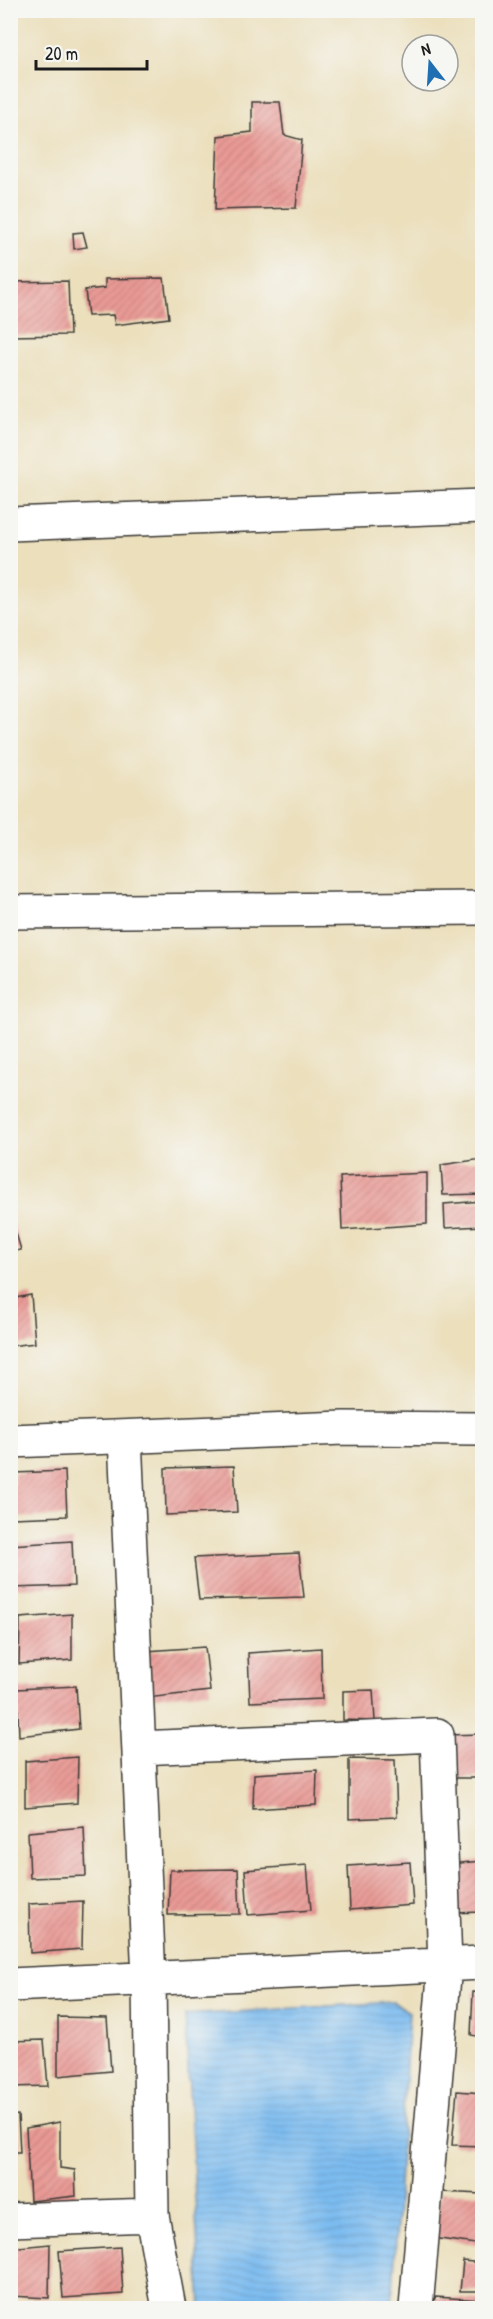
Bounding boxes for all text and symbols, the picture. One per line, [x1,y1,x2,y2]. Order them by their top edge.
scale bar [36,33,147,71]
north arrow [400,33,460,93]
text: N [418,37,433,60]
text: 20 m [45,41,78,66]

